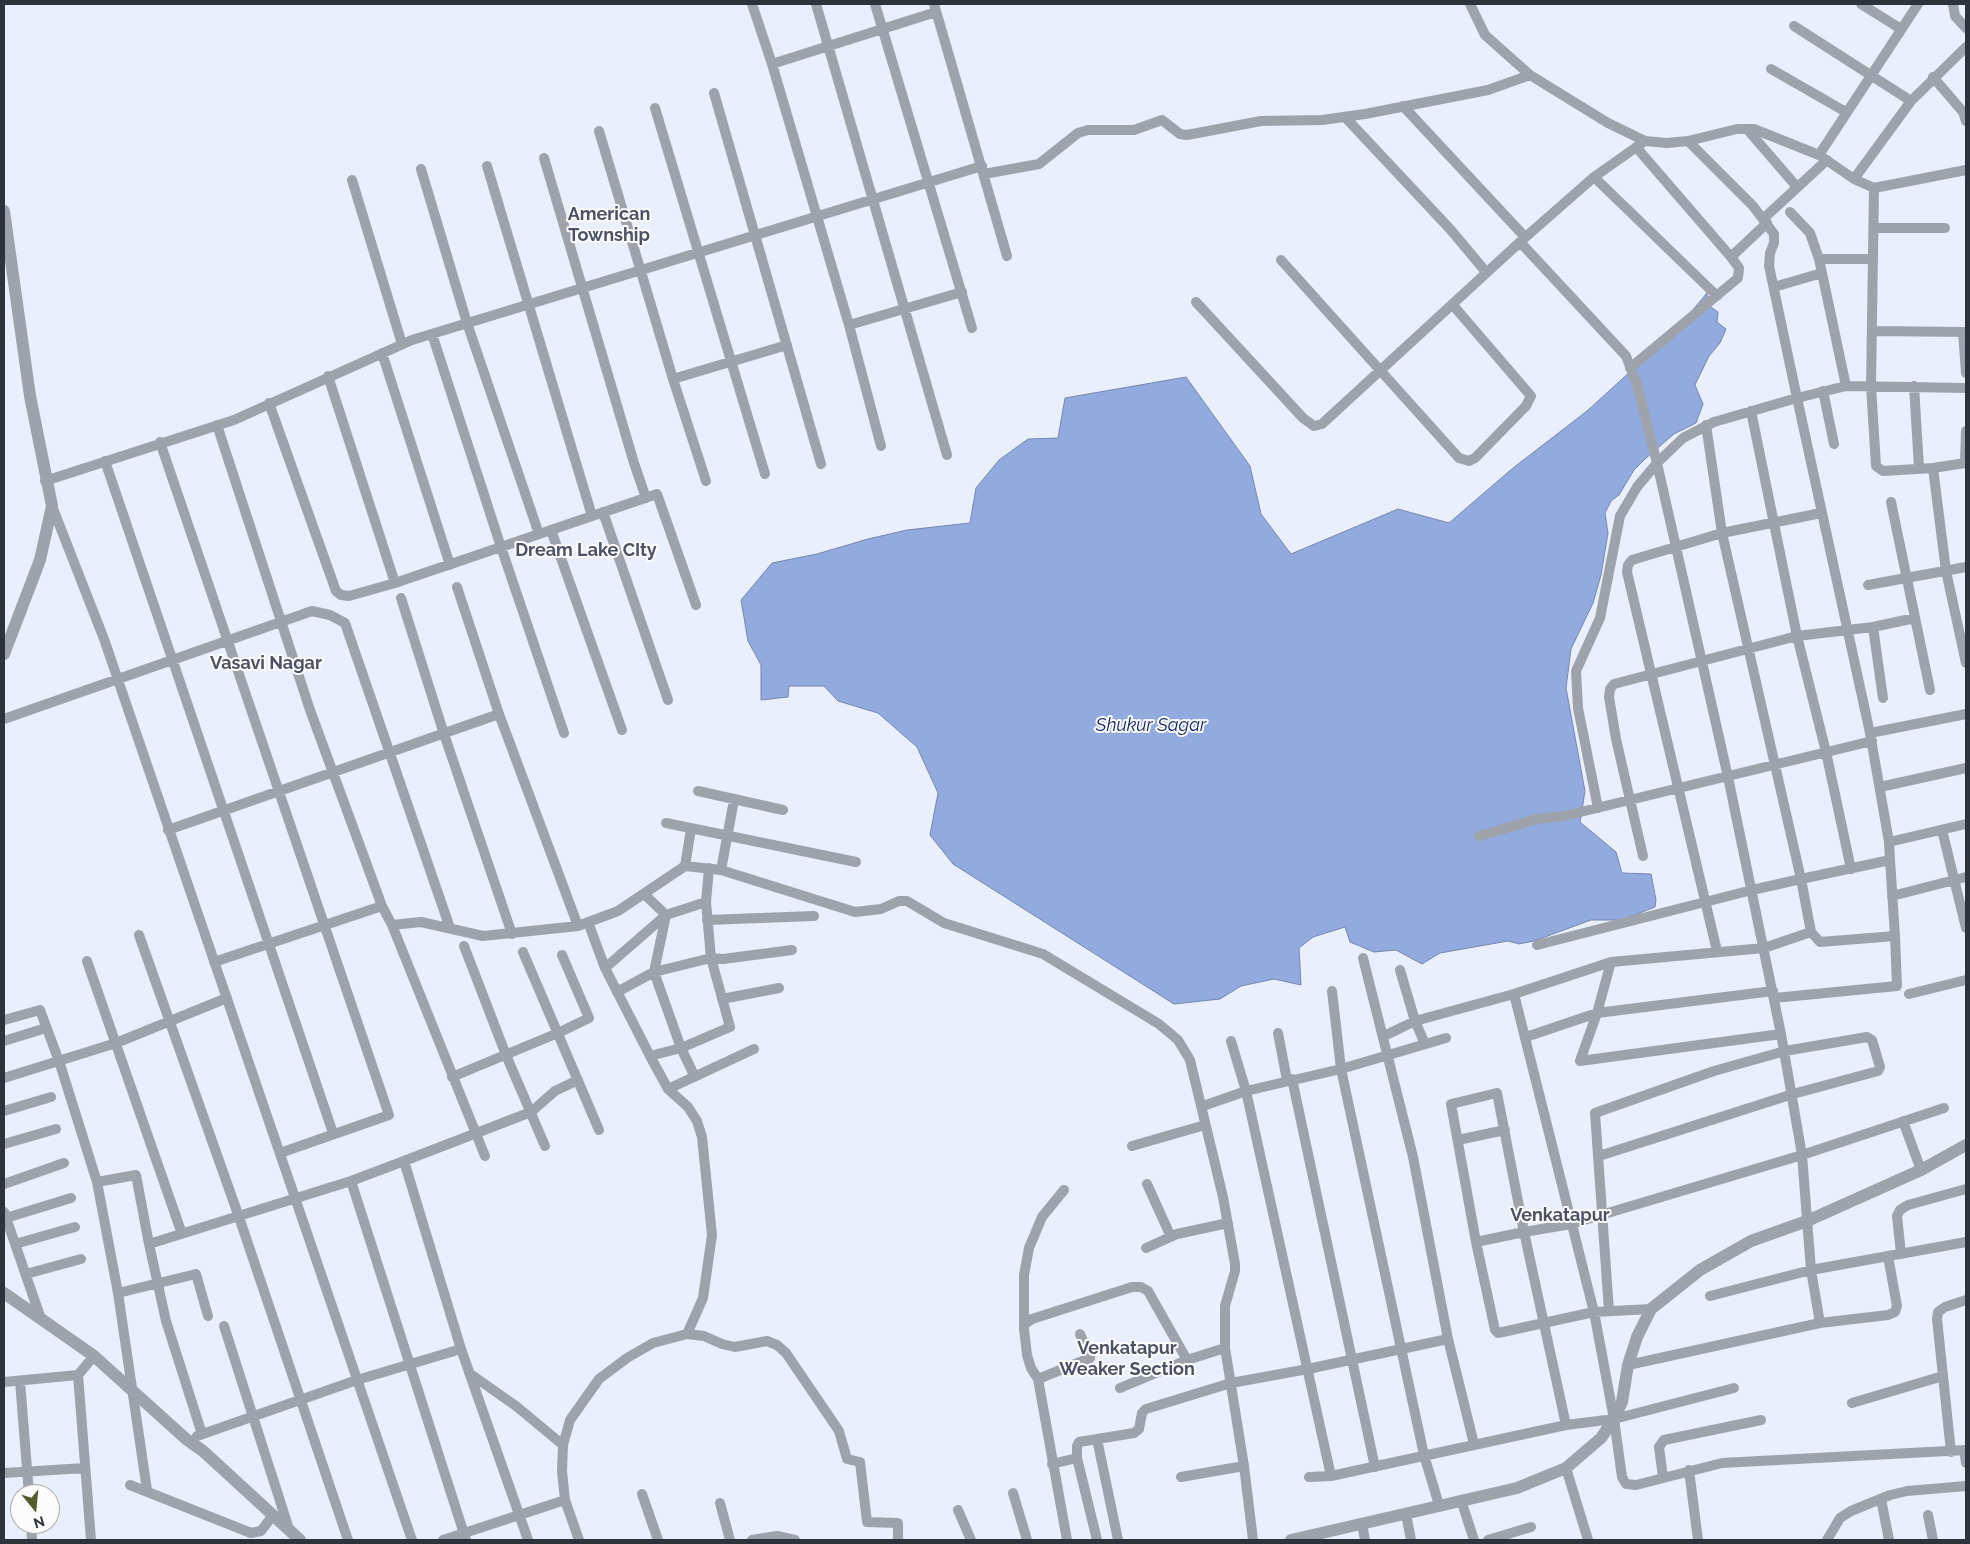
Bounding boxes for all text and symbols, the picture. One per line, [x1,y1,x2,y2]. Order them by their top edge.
district label: American Township [568,204,650,246]
district label: Dream Lake CIty [515,540,657,562]
district label: Vasavi Nagar [210,653,322,675]
water label: Shukur Sagar [1096,715,1206,737]
district label: Venkatapur [1510,1205,1610,1227]
district label: Venkatapur Weaker Section [1059,1338,1195,1380]
north arrow [10,1484,60,1534]
text: N [32,1513,47,1532]

